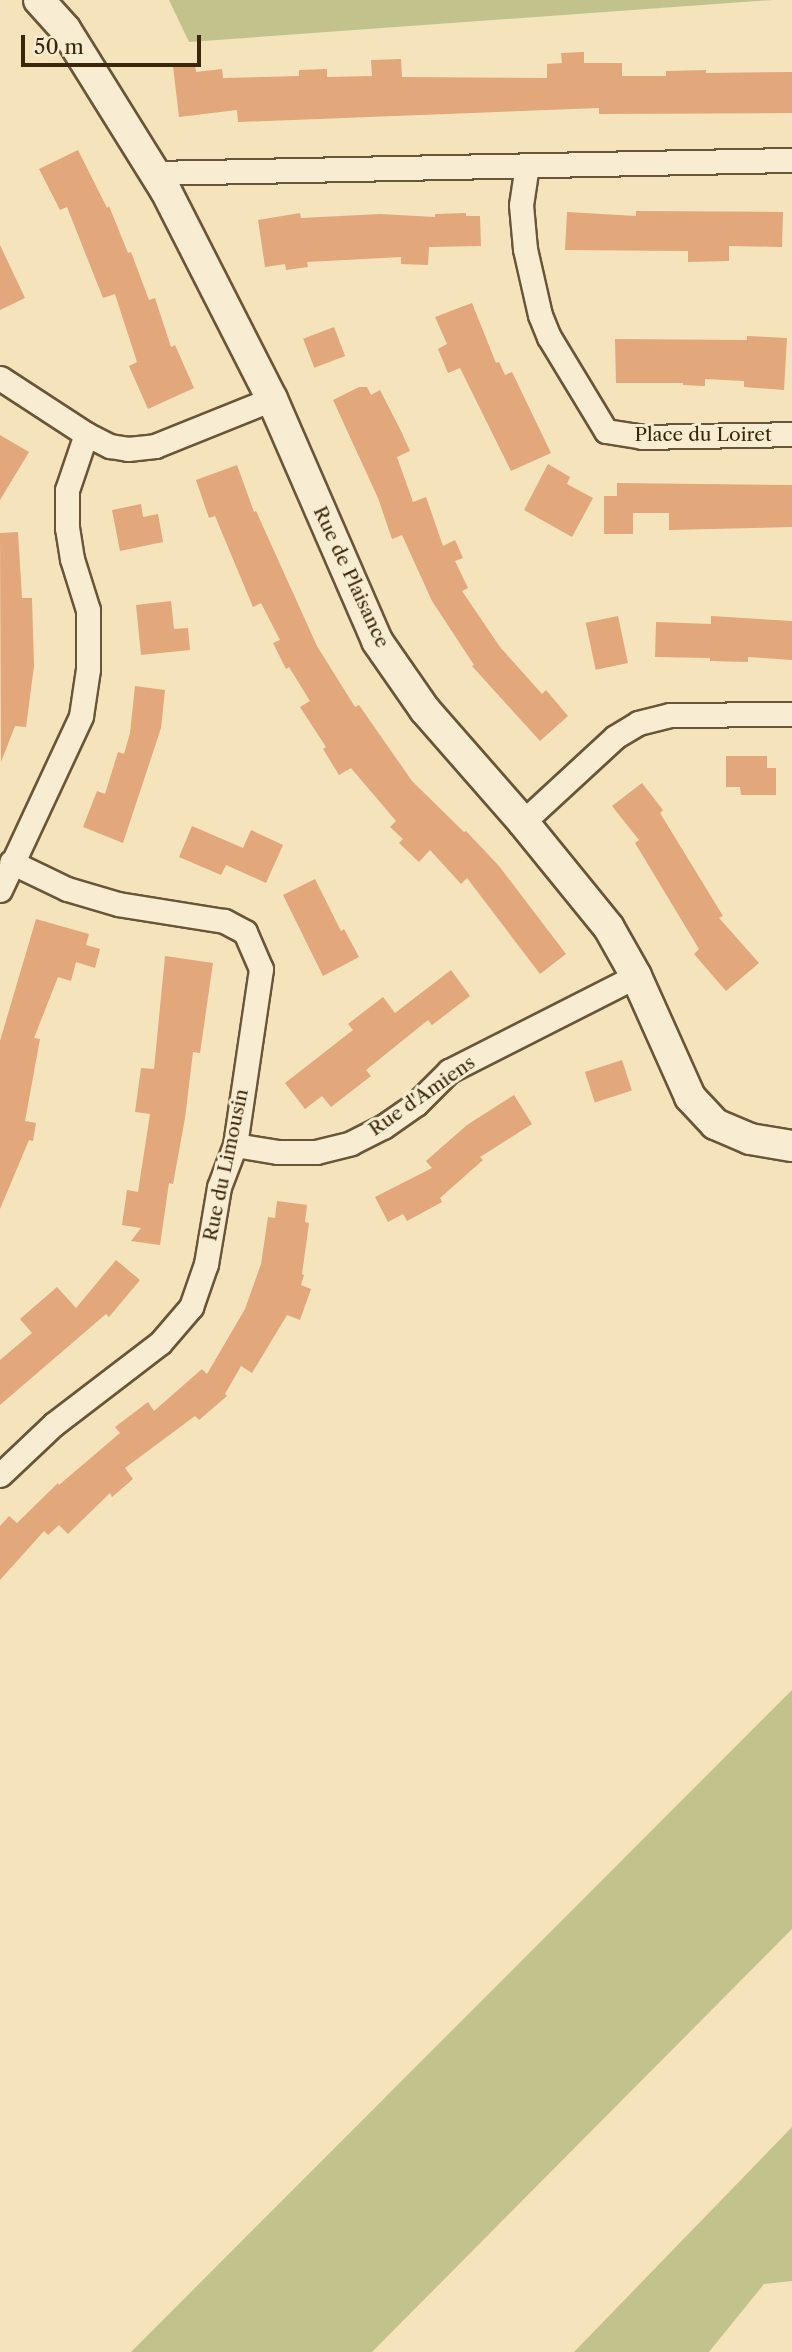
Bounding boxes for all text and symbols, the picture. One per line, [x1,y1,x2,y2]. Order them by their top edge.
scale bar [24,21,205,65]
text: 50 m [34,34,84,59]
street label: Place du Loiret [634,424,772,446]
street label: Rue de Plaisance [308,503,394,651]
street label: Rue d'Amiens [365,1051,479,1141]
street label: Rue du Limousin [199,1087,253,1243]

